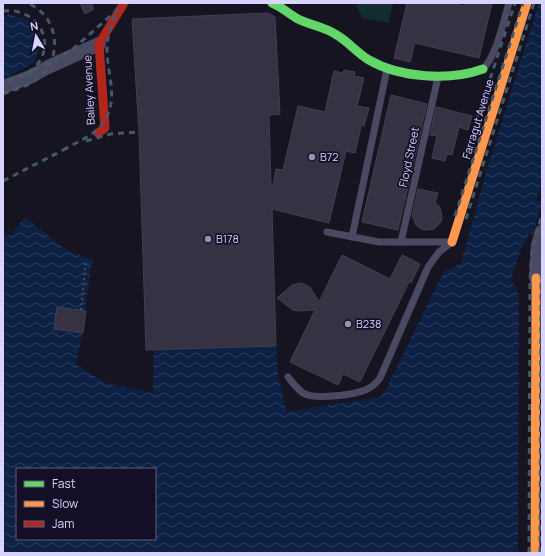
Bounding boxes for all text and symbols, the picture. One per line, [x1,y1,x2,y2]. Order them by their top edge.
north arrow [16,16,56,56]
text: N [29,18,39,34]
street label: Bailey Avenue [79,54,98,125]
street label: Farragut Avenue [458,77,497,161]
street label: Floyd Street [395,125,422,188]
place label: B72 [320,149,339,164]
marker: B72 [307,152,317,162]
place label: B178 [216,231,239,246]
marker: B178 [203,234,213,244]
place label: B238 [356,316,381,331]
marker: B238 [343,319,353,329]
legend [16,468,156,540]
text: Fast [52,475,76,492]
text: Slow [52,495,78,512]
text: Jam [52,515,74,532]

